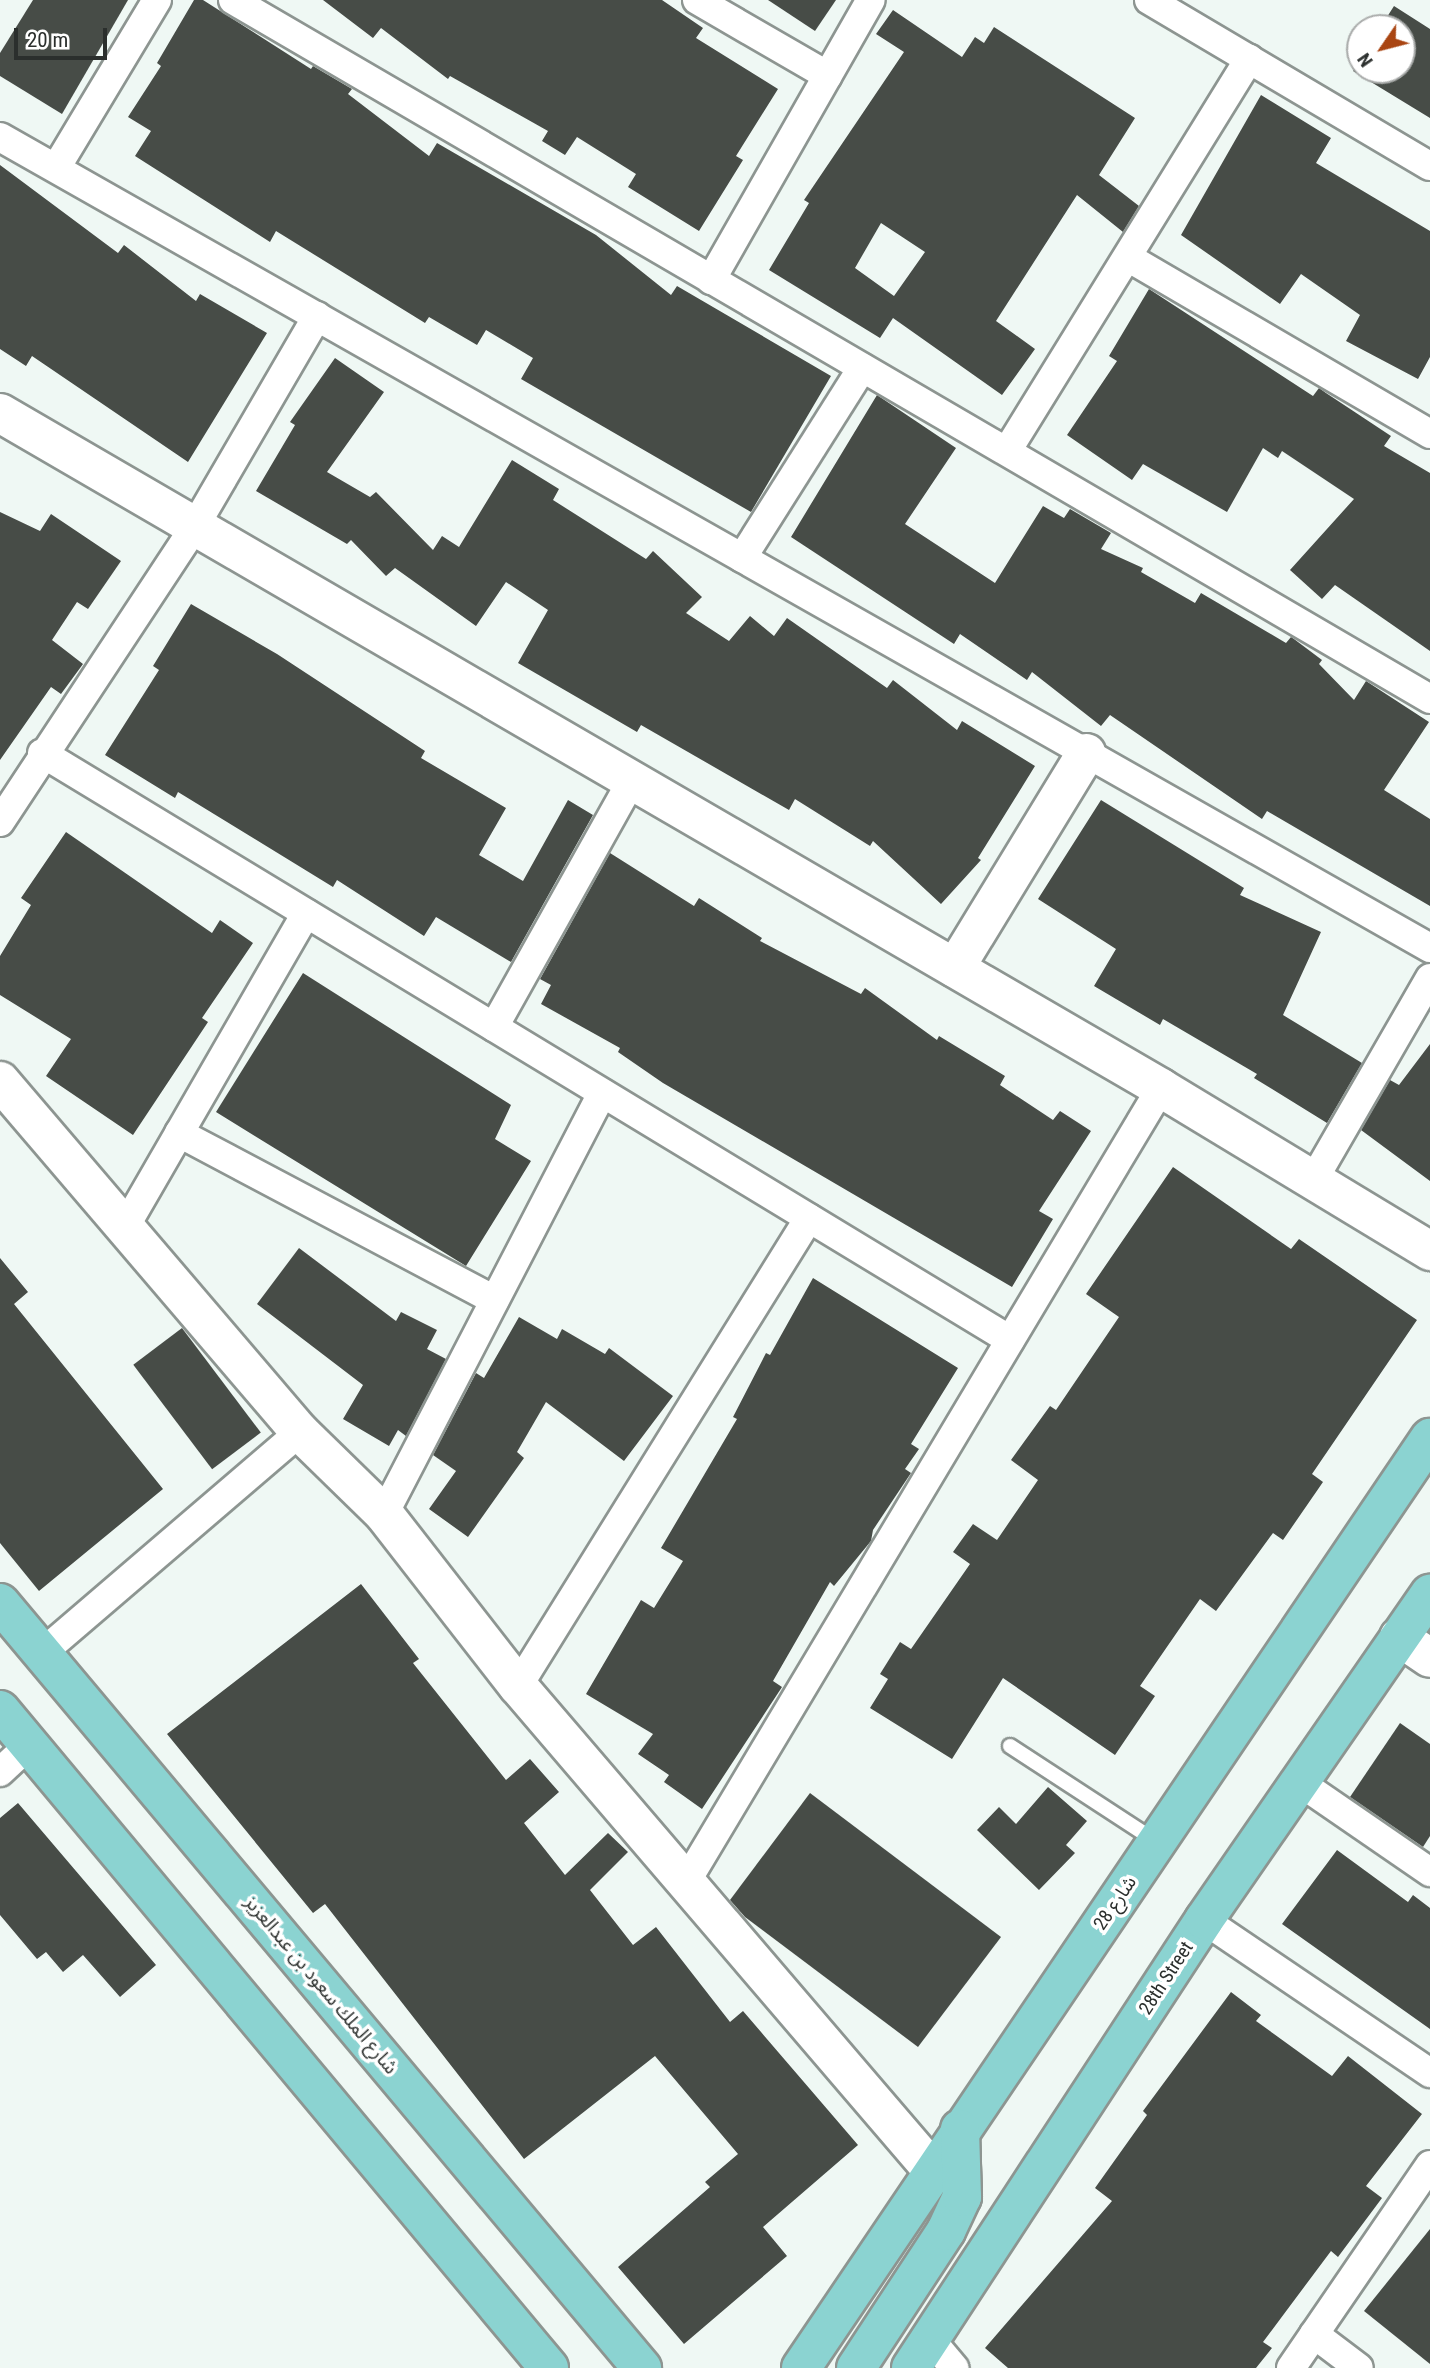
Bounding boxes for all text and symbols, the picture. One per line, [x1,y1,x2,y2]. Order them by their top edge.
scale bar [18,14,110,58]
north arrow [1346,14,1416,84]
text: 20 m [27,28,68,52]
text: N [1352,49,1378,72]
street label: شارع 28 [1089,1872,1141,1934]
street label: شارع الملك سعود بن عبدالعزيز [240,1891,402,2079]
street label: 28th Street [1134,1937,1198,2019]

